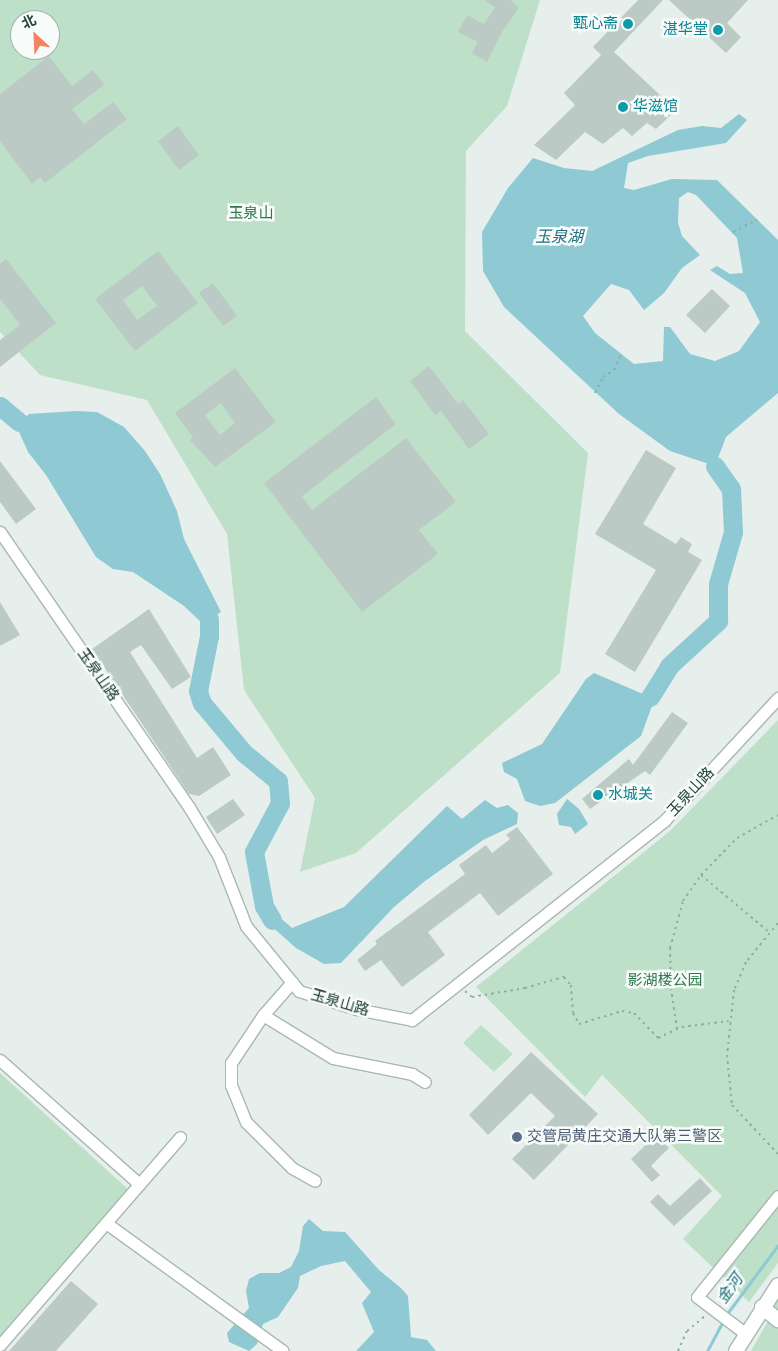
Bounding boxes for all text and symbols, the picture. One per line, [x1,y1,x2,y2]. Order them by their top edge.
north arrow [10,10,60,60]
text: 北 [19,11,39,33]
place label: 甄心斋 [573,15,618,33]
marker: 甄心斋 [622,18,634,30]
place label: 湛华堂 [663,21,708,39]
marker: 湛华堂 [712,24,724,36]
place label: 华滋馆 [633,98,678,116]
marker: 华滋馆 [617,101,629,113]
park label: 玉泉山 [229,205,273,223]
water label: 玉泉湖 [535,227,583,247]
street label: 玉泉山路 [73,645,123,705]
street label: 玉泉山路 [664,764,718,820]
place label: 水城关 [608,786,653,804]
marker: 水城关 [592,789,604,801]
park label: 影湖楼公园 [628,972,702,990]
street label: 玉泉山路 [309,986,371,1020]
place label: 交管局黄庄交通大队第三警区 [527,1128,722,1146]
marker: 交管局黄庄交通大队第三警区 [511,1131,523,1143]
water label: 金河 [713,1270,747,1308]

